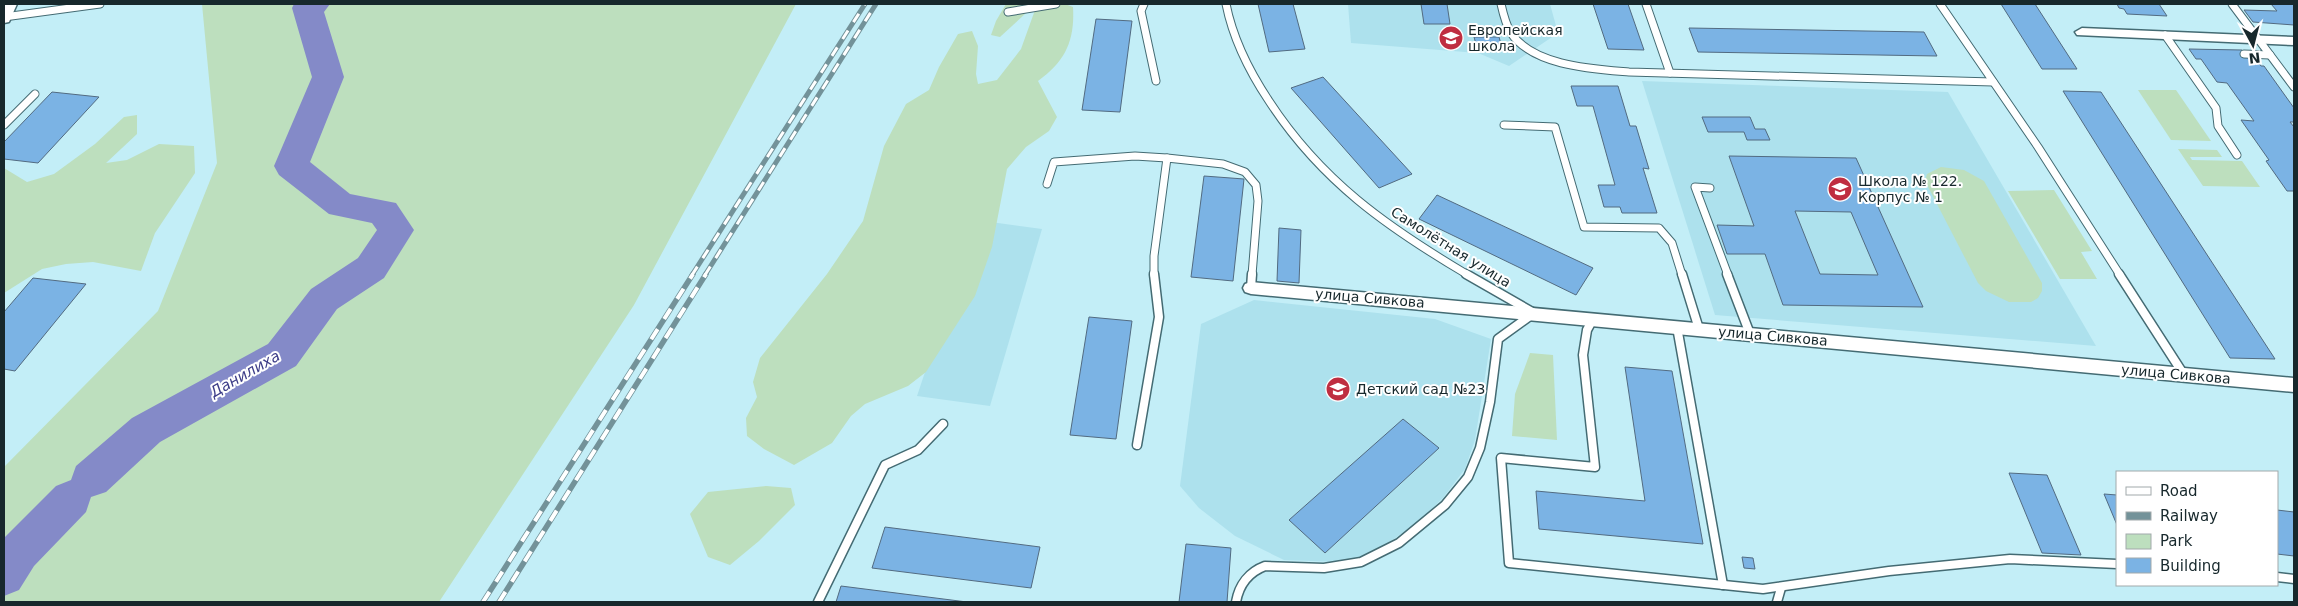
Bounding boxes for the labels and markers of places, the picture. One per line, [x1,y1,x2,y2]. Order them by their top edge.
place label: Европейская школа [1468,22,1563,54]
school or university icon: Европейская школа [1438,25,1464,51]
place label: Школа № 122. Корпус № 1 [1858,173,1962,205]
school or university icon: Школа № 122. Корпус № 1 [1827,176,1853,202]
school or university icon: Детский сад №23 [1325,376,1351,402]
place label: Детский сад №23 [1356,381,1485,397]

